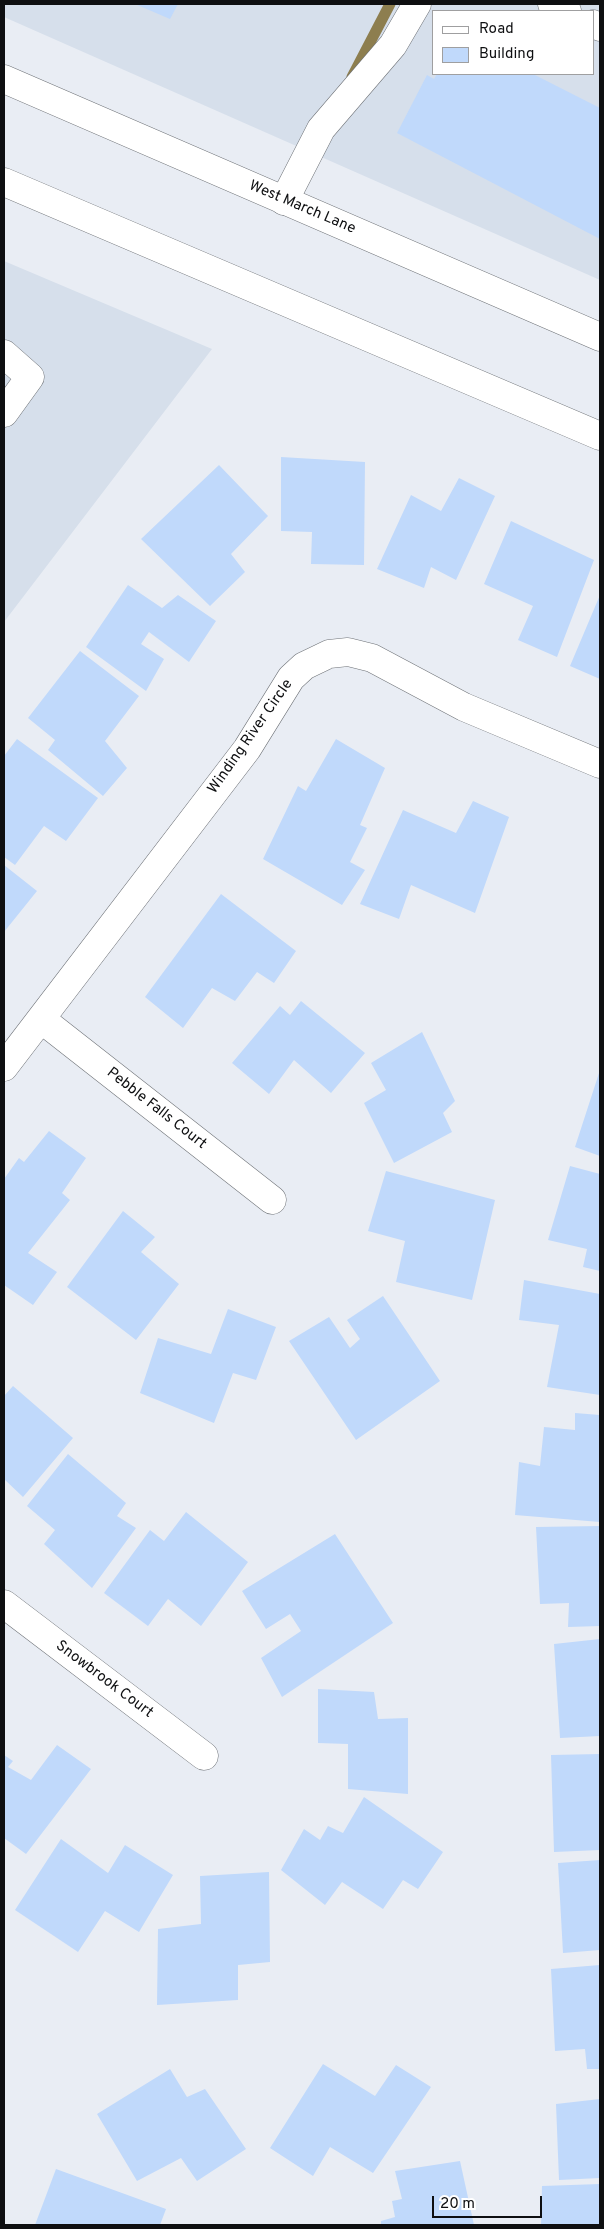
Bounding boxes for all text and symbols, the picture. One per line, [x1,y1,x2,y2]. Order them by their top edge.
legend [432,10,594,75]
text: Road [479,20,514,39]
text: Building [479,45,534,64]
street label: West March Lane [246,177,358,239]
street label: Winding River Circle [205,676,297,798]
street label: Pebble Falls Court [102,1064,210,1154]
street label: Snowbrook Court [52,1638,156,1722]
scale bar [434,2186,544,2218]
text: 20 m [440,2195,475,2214]

